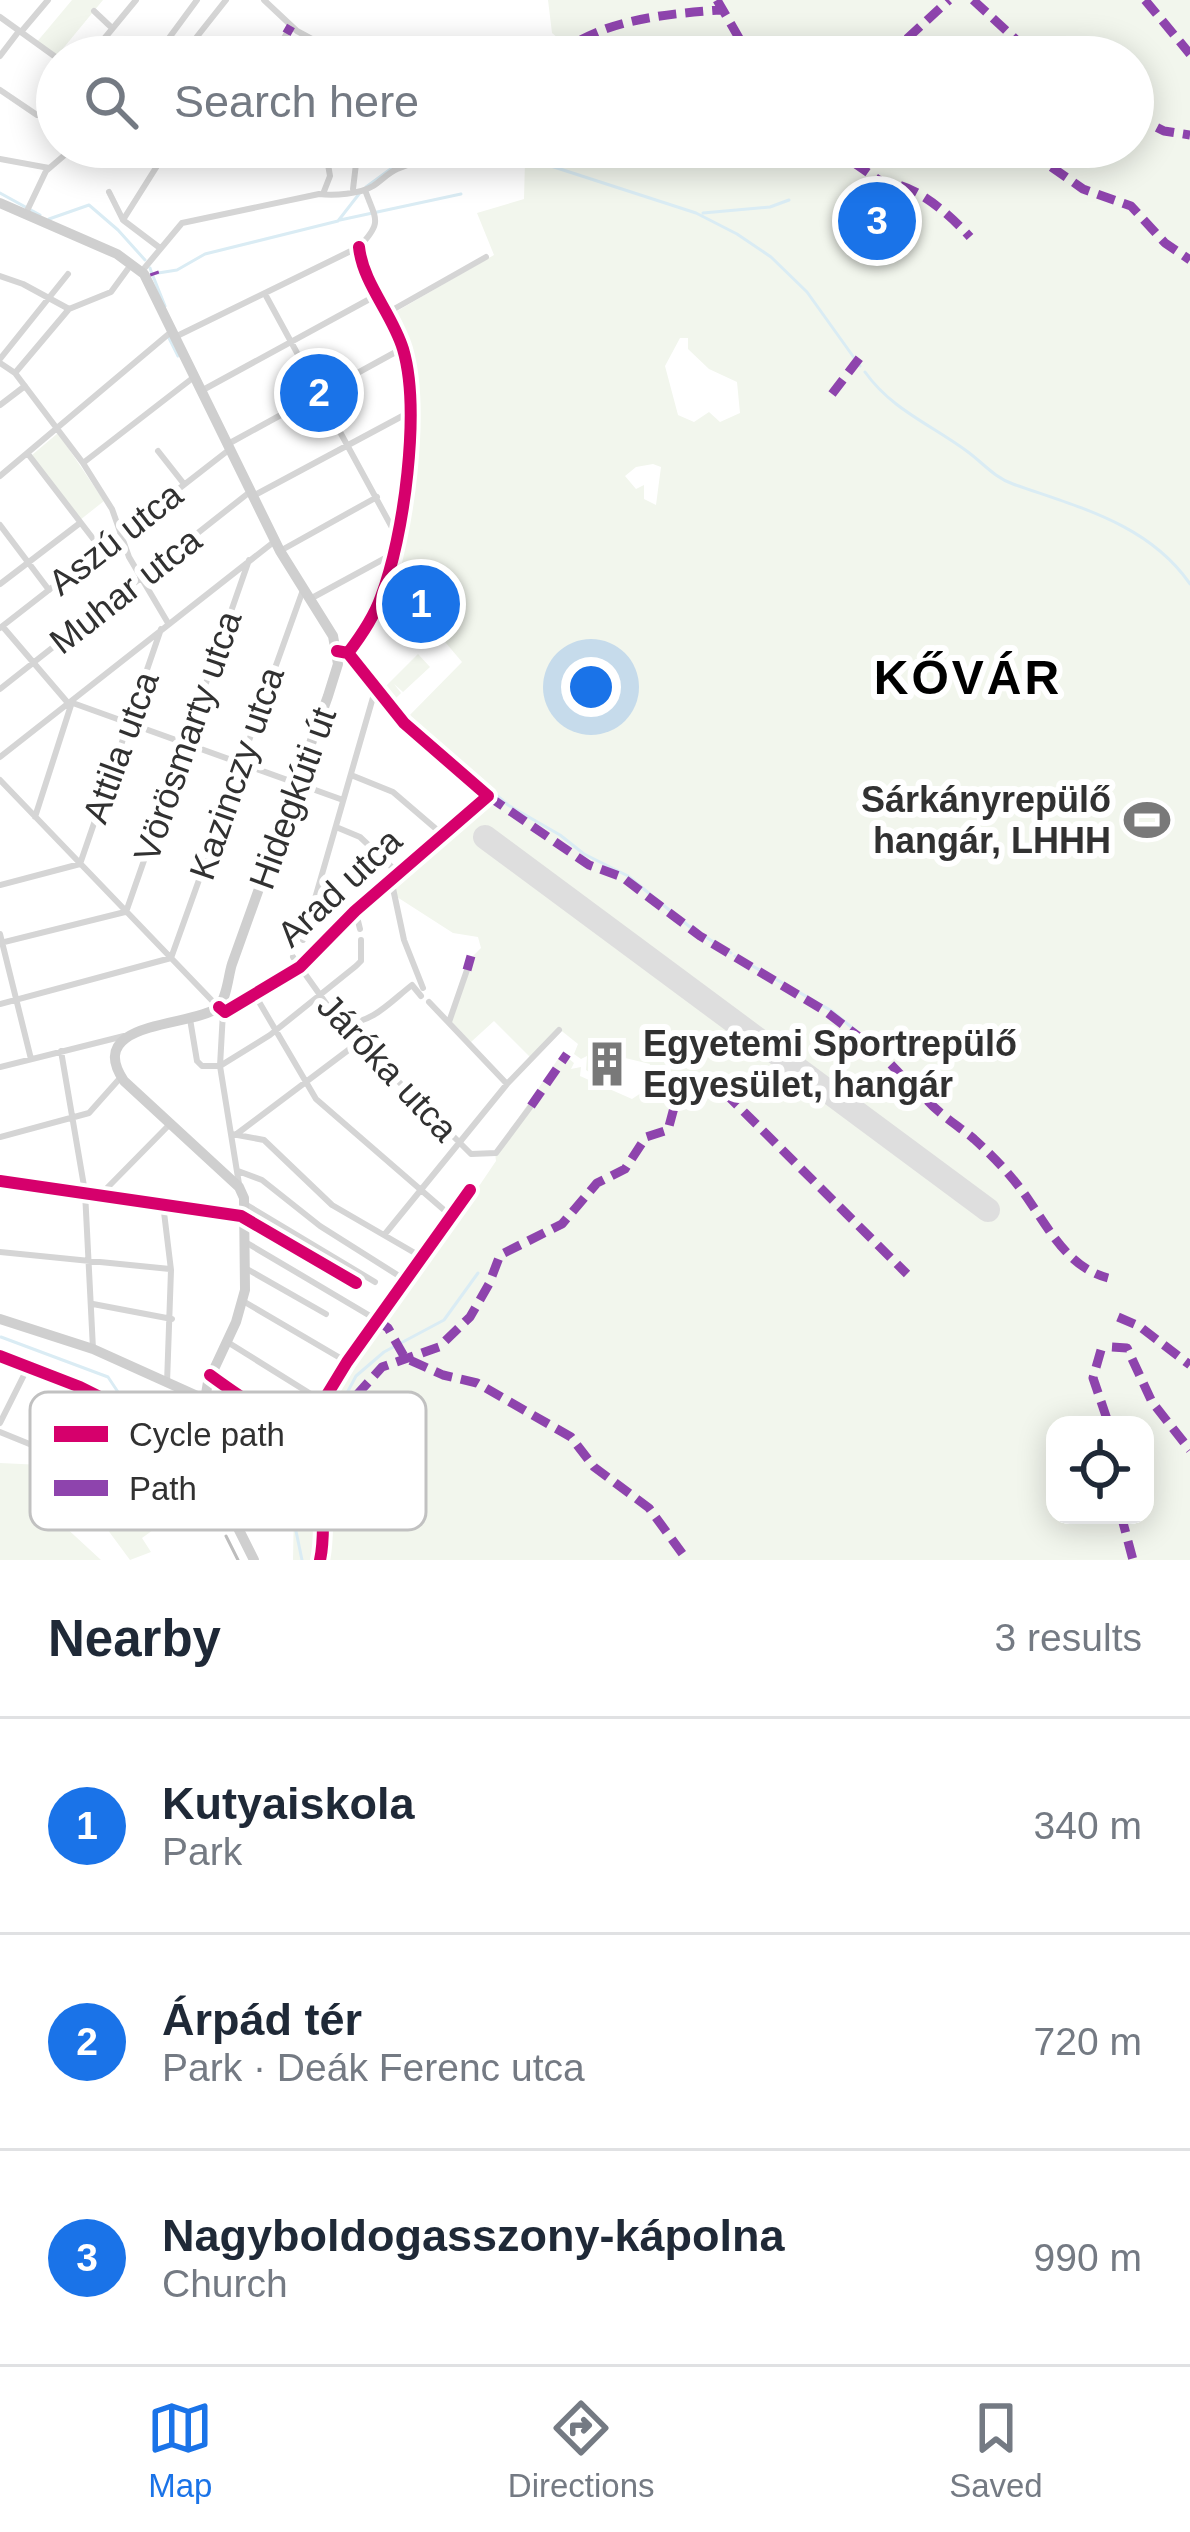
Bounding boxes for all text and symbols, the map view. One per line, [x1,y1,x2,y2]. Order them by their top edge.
search box [36,36,1154,168]
icon: search [78,69,144,135]
text: Search here [174,76,419,127]
pin: 3 [838,176,916,266]
pin: 2 [280,348,358,438]
street label: Aszú utca [40,473,191,603]
street label: Muhar utca [42,518,210,662]
pin: 1 [382,559,460,649]
street label: Vörösmarty utca [125,605,250,867]
district label: KŐVÁR [874,651,1062,704]
your location [561,657,621,717]
street label: Kazinczy utca [181,661,292,885]
street label: Attila utca [74,665,167,828]
street label: Hidegkúti út [241,702,344,895]
place label: Sárkányrepülő hangár, LHHH [861,779,1111,861]
sports icon: Sárkányrepülő hangár, LHHH [1122,795,1172,845]
street label: Arad utca [269,819,410,955]
street label: Járóka utca [309,985,467,1150]
place label: Egyetemi Sportrepülő Egyesület, hangár [643,1023,1017,1105]
building icon: Egyetemi Sportrepülő Egyesület, hangár [582,1039,632,1089]
legend [30,1392,426,1530]
text: Cycle path [129,1416,285,1453]
map controls [1046,1416,1154,1524]
button: locate [1046,1416,1154,1524]
text: Path [129,1470,197,1507]
text: Nearby [48,1610,221,1667]
text: 3 results [995,1616,1142,1659]
text: Kutyaiskola [162,1778,415,1829]
text: 1 [76,1804,98,1847]
text: 340 m [1034,1804,1142,1847]
text: Park [162,1830,242,1873]
text: Árpád tér [162,1994,362,2045]
text: 2 [76,2020,98,2063]
text: 720 m [1034,2020,1142,2063]
text: Park · Deák Ferenc utca [162,2046,585,2089]
text: Nagyboldogasszony-kápolna [162,2210,785,2261]
text: 3 [76,2236,98,2279]
text: 990 m [1034,2236,1142,2279]
text: Church [162,2262,288,2305]
tab: Map [147,2395,213,2505]
tab: Directions [508,2395,655,2505]
tab: Saved [949,2395,1043,2505]

